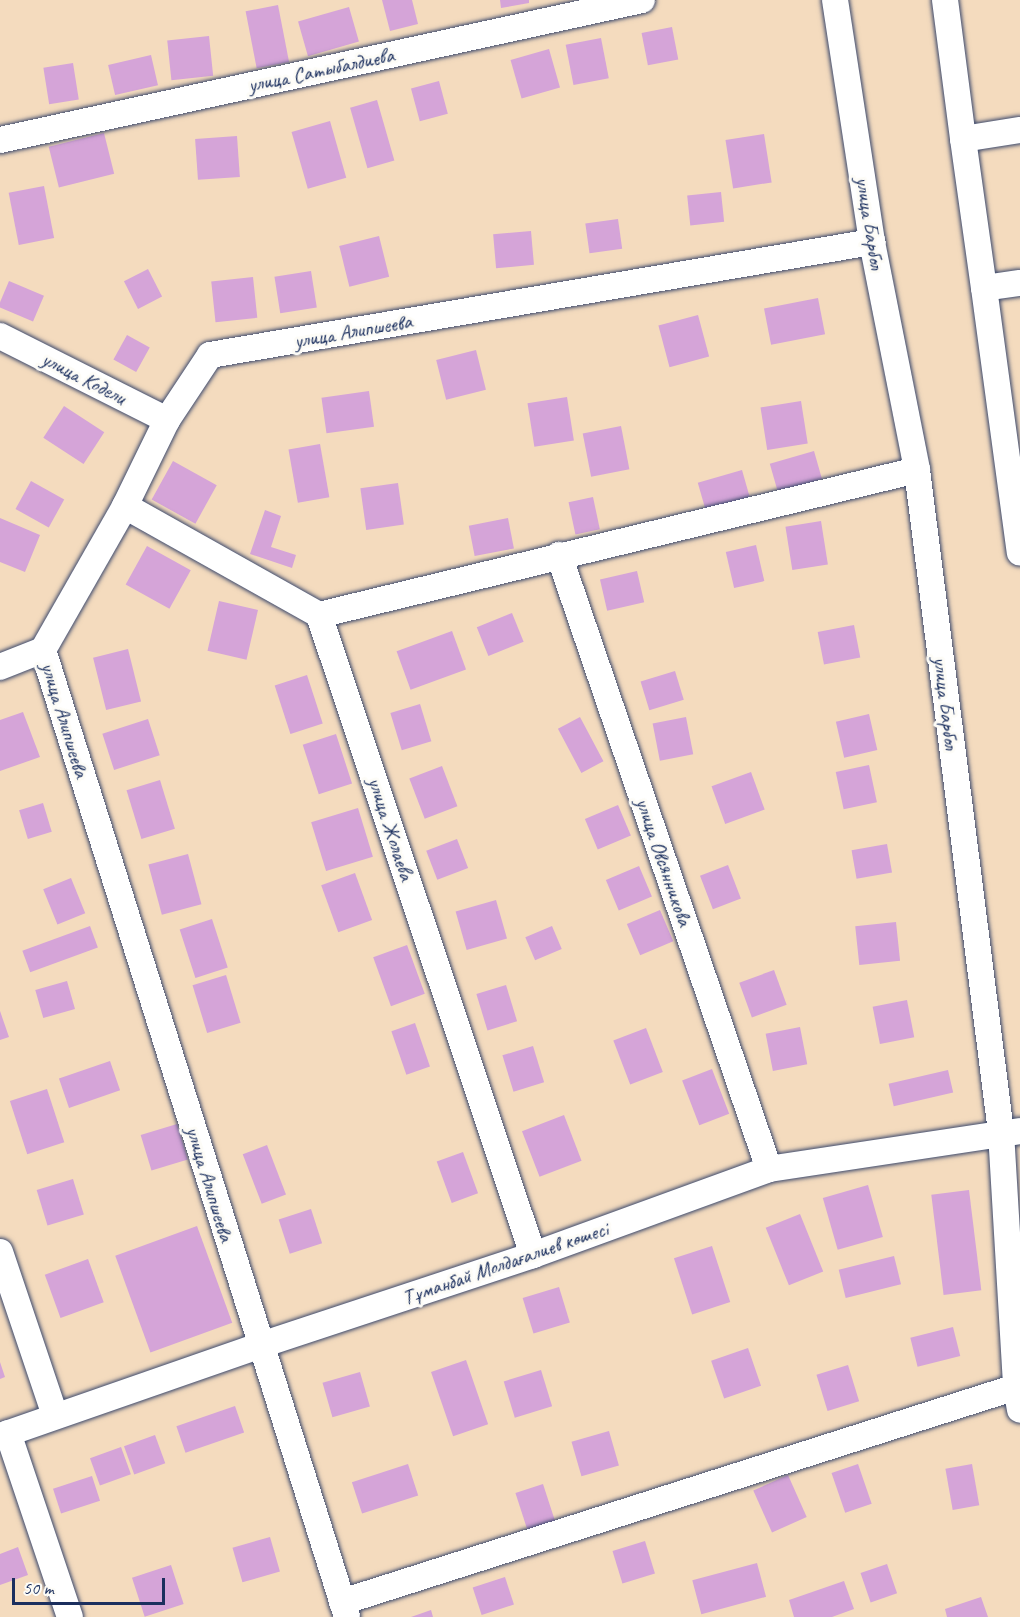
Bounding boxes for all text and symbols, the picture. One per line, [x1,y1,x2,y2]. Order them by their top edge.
street label: улица Сатыбалдиева [246,42,396,98]
street label: улица Барбол [850,175,890,271]
street label: улица Алипшеева [291,308,415,354]
street label: улица Кодели [38,346,130,410]
street label: улица Барбол [928,655,964,751]
street label: улица Алипшеева [35,659,95,781]
street label: улица Жолаева [362,774,420,884]
street label: улица Овсянникова [630,794,698,930]
street label: улица Алипшеева [180,1123,240,1245]
street label: Тұманбай Молдағалиев көшесі [399,1216,611,1310]
scale bar [15,1566,168,1604]
text: 50 m [23,1577,54,1599]

